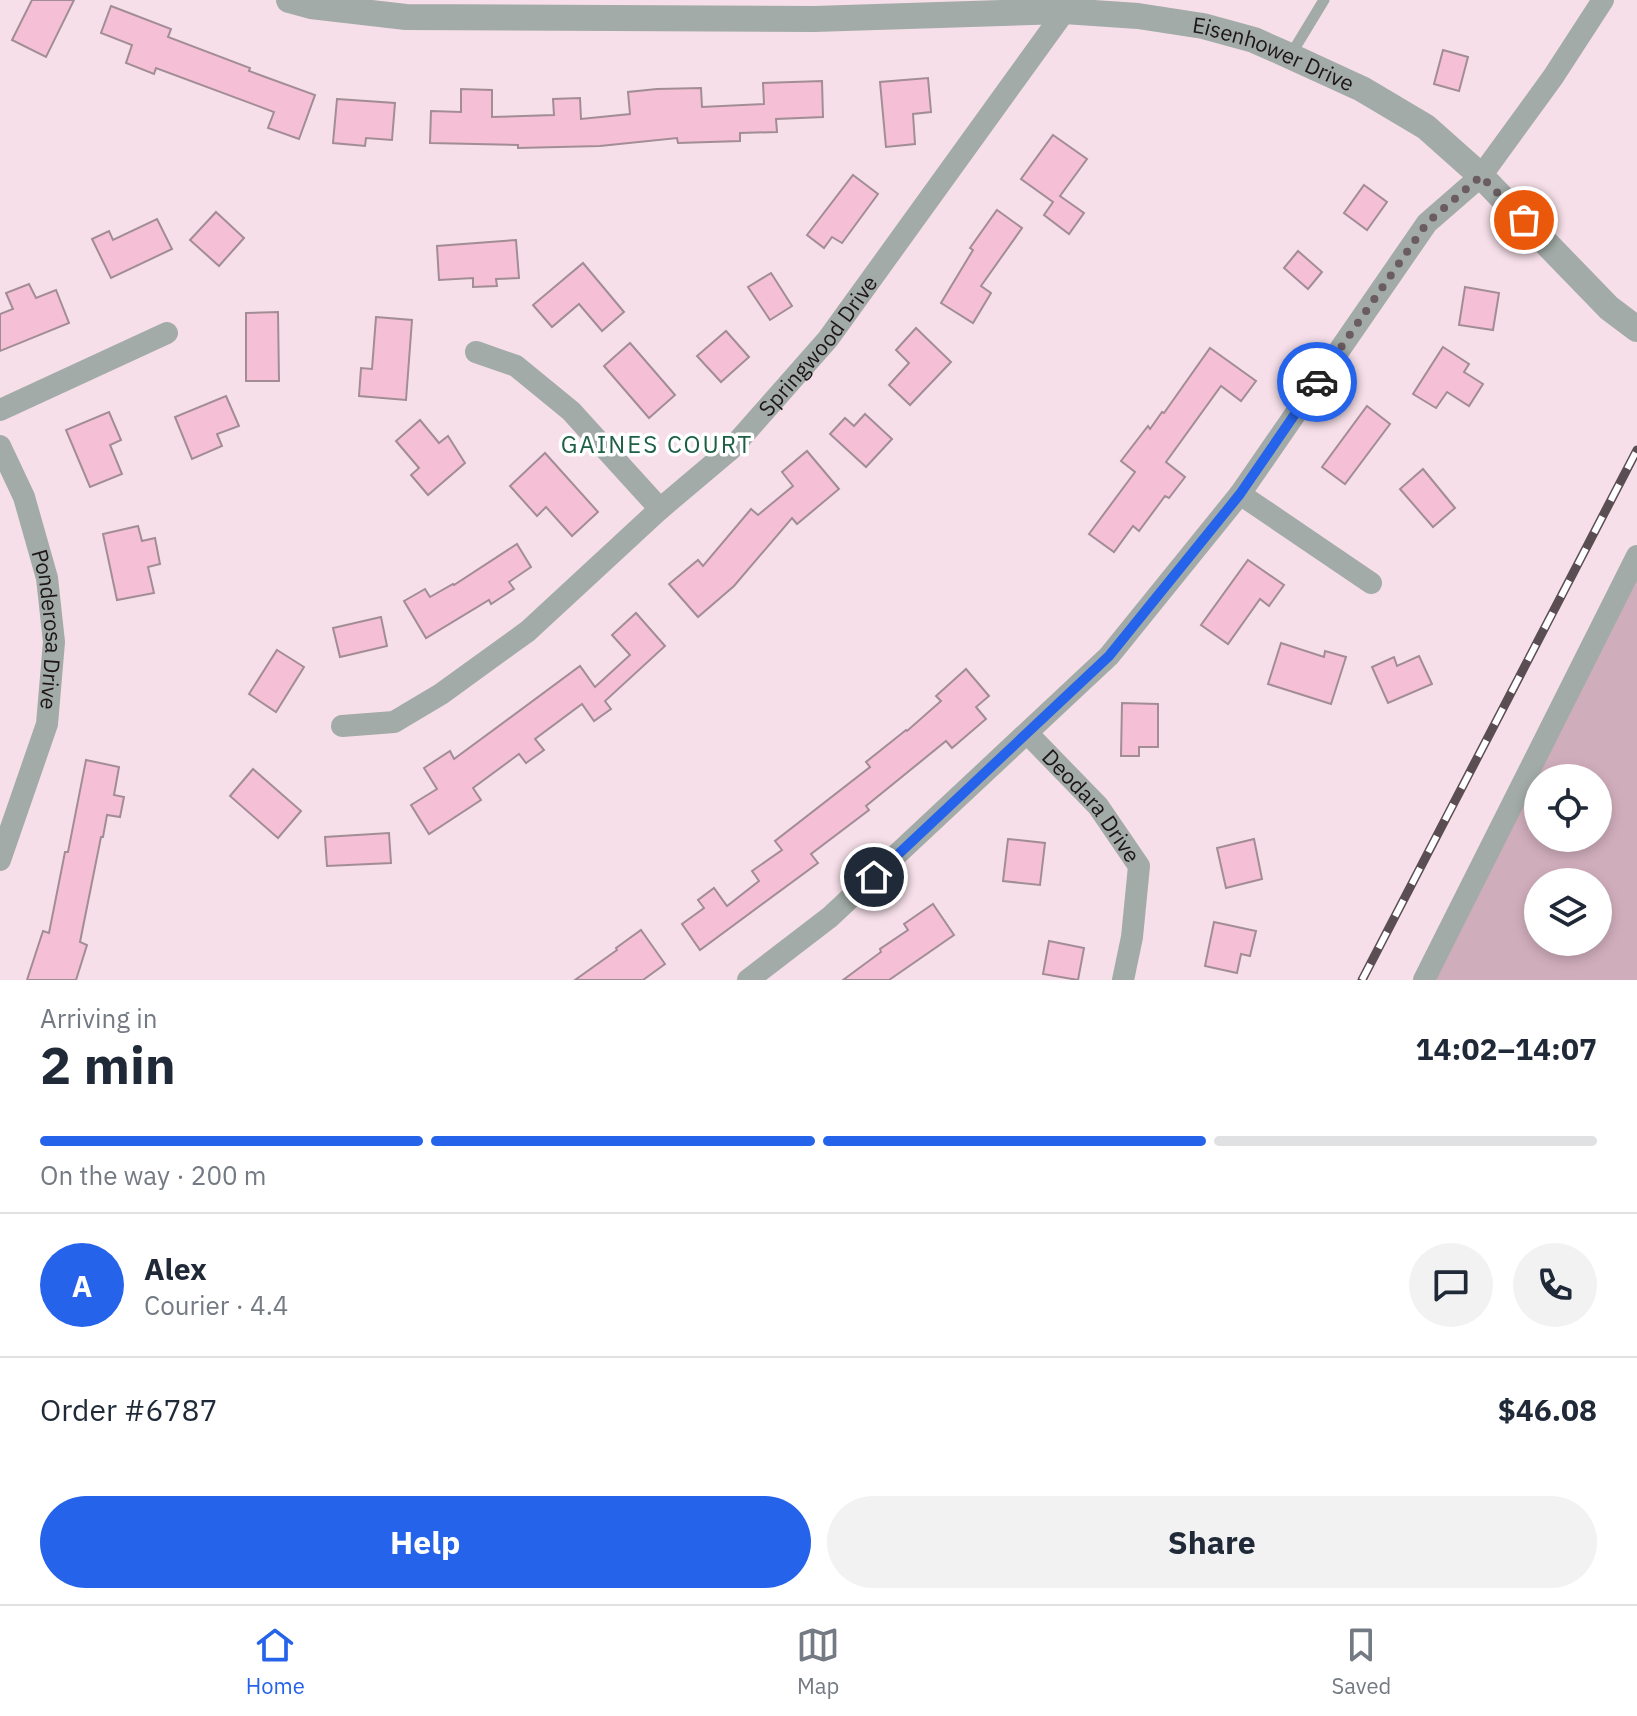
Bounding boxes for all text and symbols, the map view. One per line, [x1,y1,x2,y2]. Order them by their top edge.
street label: Eisenhower Drive [1191,10,1359,97]
pin [1490,186,1558,254]
icon: bag [1502,198,1546,242]
street label: Springwood Drive [752,269,883,422]
courier [1277,342,1357,422]
icon: car [1295,360,1339,404]
district label: GAINES COURT [561,428,753,460]
street label: Ponderosa Drive [26,546,69,711]
street label: Deodara Drive [1036,742,1147,868]
map controls [1524,764,1612,956]
button: locate [1524,764,1612,852]
pin [840,843,908,911]
icon: home [852,855,896,899]
button: layers [1524,868,1612,956]
text: Arriving in [40,1001,157,1035]
text: 14:02–14:07 [1416,1029,1597,1068]
text: 2 min [40,1031,176,1098]
text: On the way · 200 m [40,1158,266,1192]
button: chat [1409,1243,1493,1327]
button: phone [1513,1243,1597,1327]
text: Alex [144,1249,207,1288]
text: A [72,1266,92,1305]
text: Courier · 4.4 [144,1288,288,1322]
text: Order #6787 [40,1390,217,1429]
text: $46.08 [1498,1390,1597,1429]
button: Help [40,1496,811,1588]
button: Share [827,1496,1597,1588]
tab: Home [246,1623,305,1700]
tab: Map [796,1623,840,1700]
tab: Saved [1331,1623,1391,1700]

